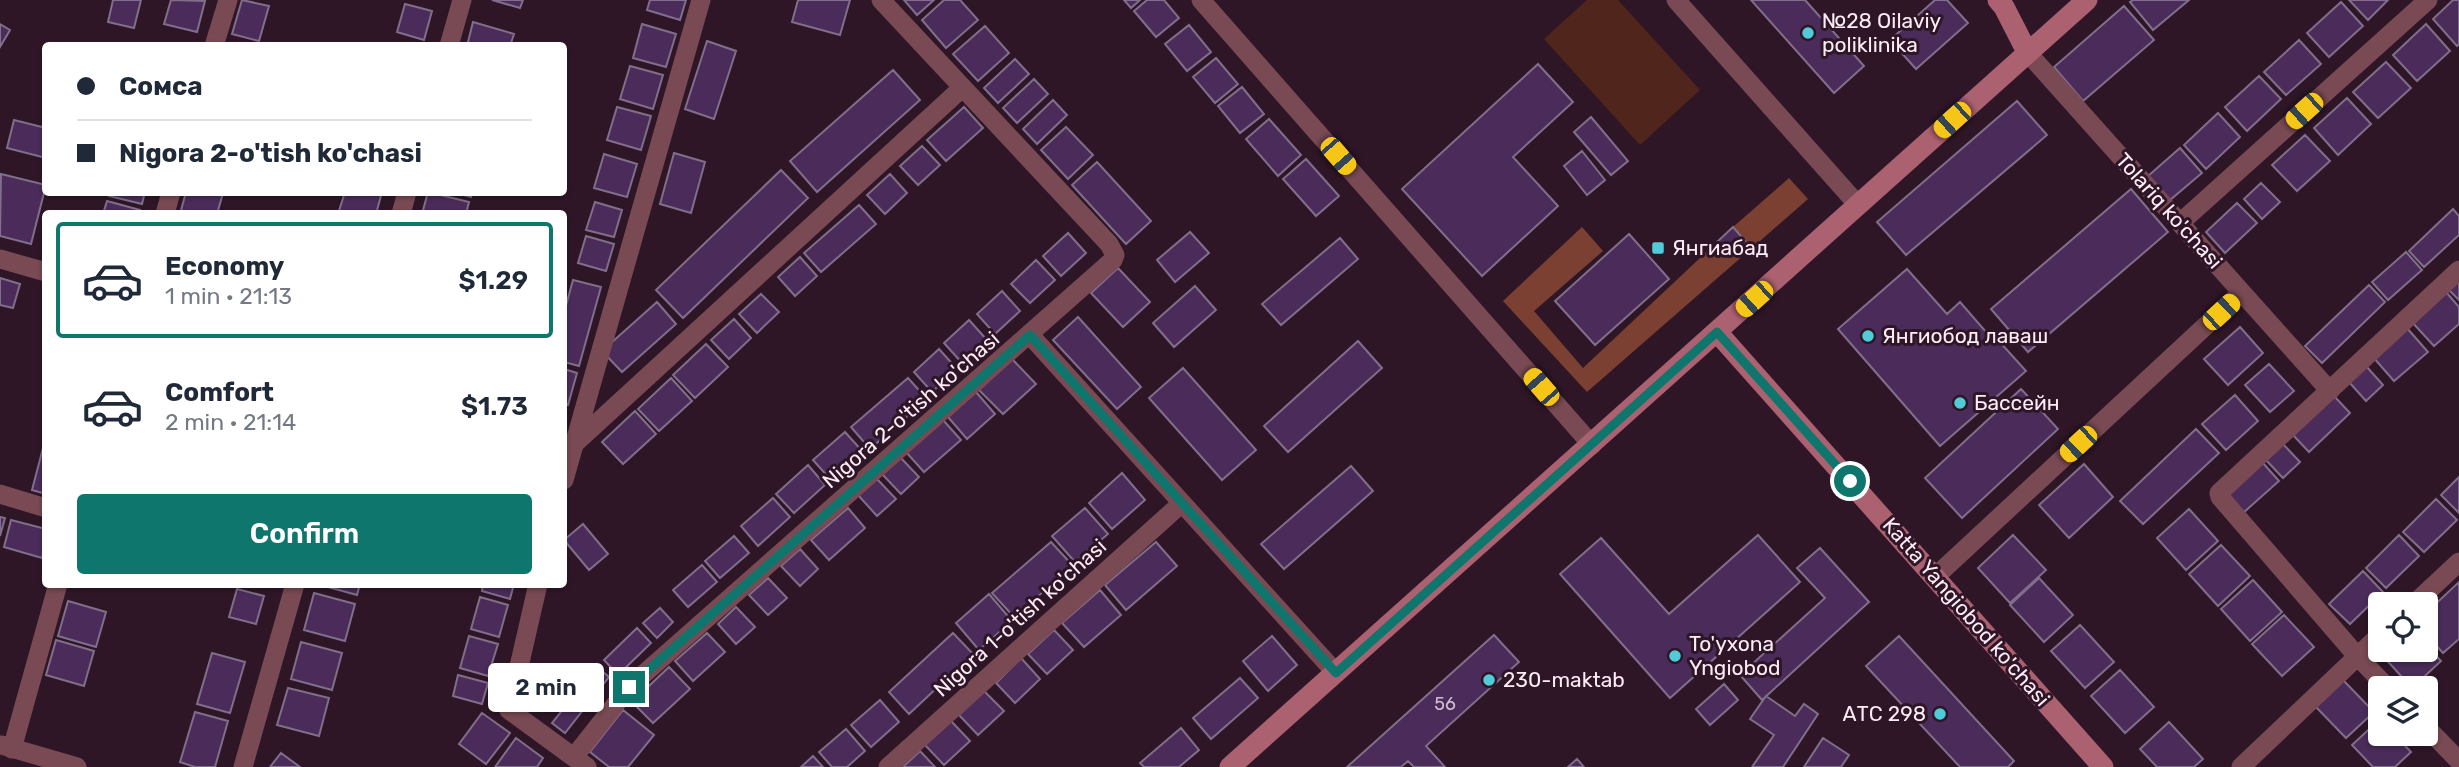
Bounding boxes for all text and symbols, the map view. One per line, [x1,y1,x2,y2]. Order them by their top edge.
place label: №28 Oilaviy poliklinika [1822,8,1942,57]
marker: №28 Oilaviy poliklinika [1800,25,1816,41]
text: Сомса [119,71,203,102]
car [2282,89,2327,133]
car [1930,98,1975,142]
car [1317,133,1360,179]
text: Nigora 2-o'tish ko'chasi [119,138,422,169]
street label: Tolariq ko'chasi [2111,148,2228,274]
place label: Янгиабад [1672,235,1768,260]
marker: Янгиабад [1650,240,1666,256]
icon: car [81,249,144,312]
text: Economy [165,251,284,282]
text: $1.29 [459,265,528,296]
car [1732,277,1777,321]
text: 1 min · 21:13 [165,282,292,310]
car [2199,290,2244,334]
place label: Янгиобод лаваш [1882,323,2048,348]
street label: Nigora 2-o'tish ko'chasi [817,326,1004,493]
marker: Янгиобод лаваш [1860,328,1876,344]
car [1520,364,1563,410]
icon: car [81,375,144,438]
text: Comfort [165,377,274,408]
place label: Бассейн [1974,390,2060,415]
text: $1.73 [461,391,528,422]
marker: Бассейн [1952,395,1968,411]
text: 2 min · 21:14 [165,408,296,436]
car [2056,422,2101,466]
route start [1834,465,1866,497]
button: Confirm [77,494,532,574]
street label: Katta Yangiobod ko'chasi [1878,512,2055,711]
street label: Nigora 1-o'tish ko'chasi [928,534,1111,702]
map controls [2368,592,2438,746]
button: locate [2368,592,2438,662]
place label: To'yxona Yngiobod [1689,631,1781,680]
marker: To'yxona Yngiobod [1667,648,1683,664]
callout: 2 min [489,662,604,712]
place label: 230-maktab [1503,667,1625,692]
route end [613,671,645,703]
marker: 230-maktab [1481,672,1497,688]
text: 2 min [515,673,577,701]
button: layers [2368,676,2438,746]
house number: 56 [1434,693,1456,715]
place label: АТС 298 [1843,701,1926,726]
marker: АТС 298 [1932,706,1948,722]

